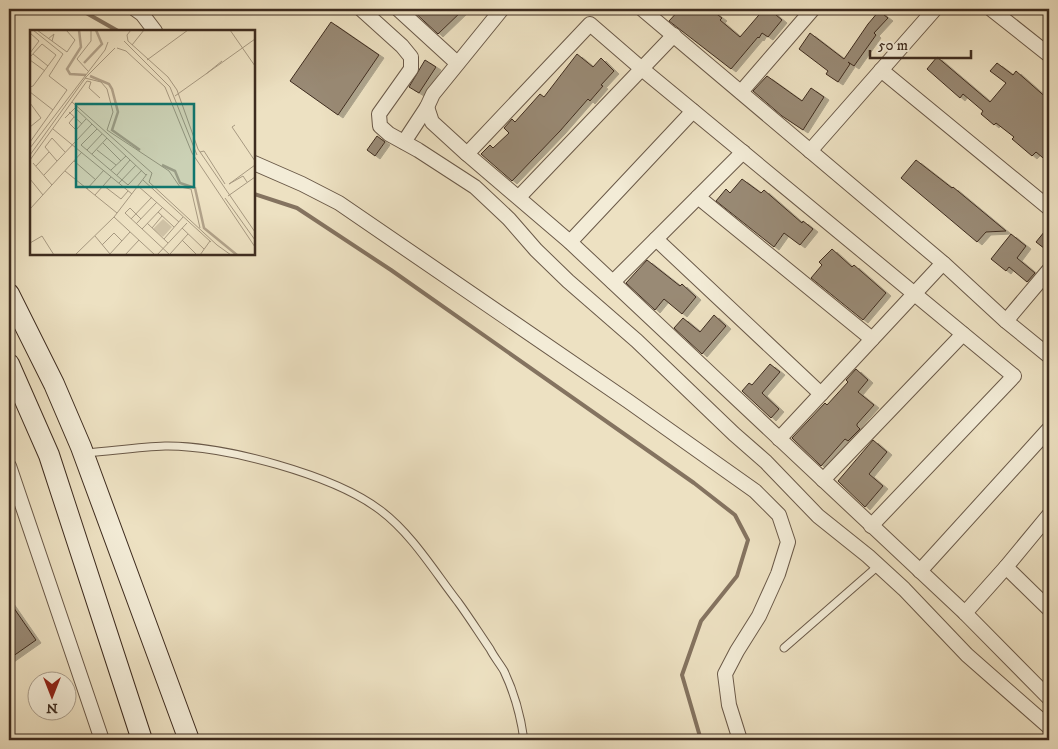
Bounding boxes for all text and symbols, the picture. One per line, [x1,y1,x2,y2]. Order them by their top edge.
scale bar [870,28,972,60]
inset map [30,30,255,255]
text: 50 m [878,36,908,55]
north arrow [28,672,78,722]
text: N [46,699,58,717]

